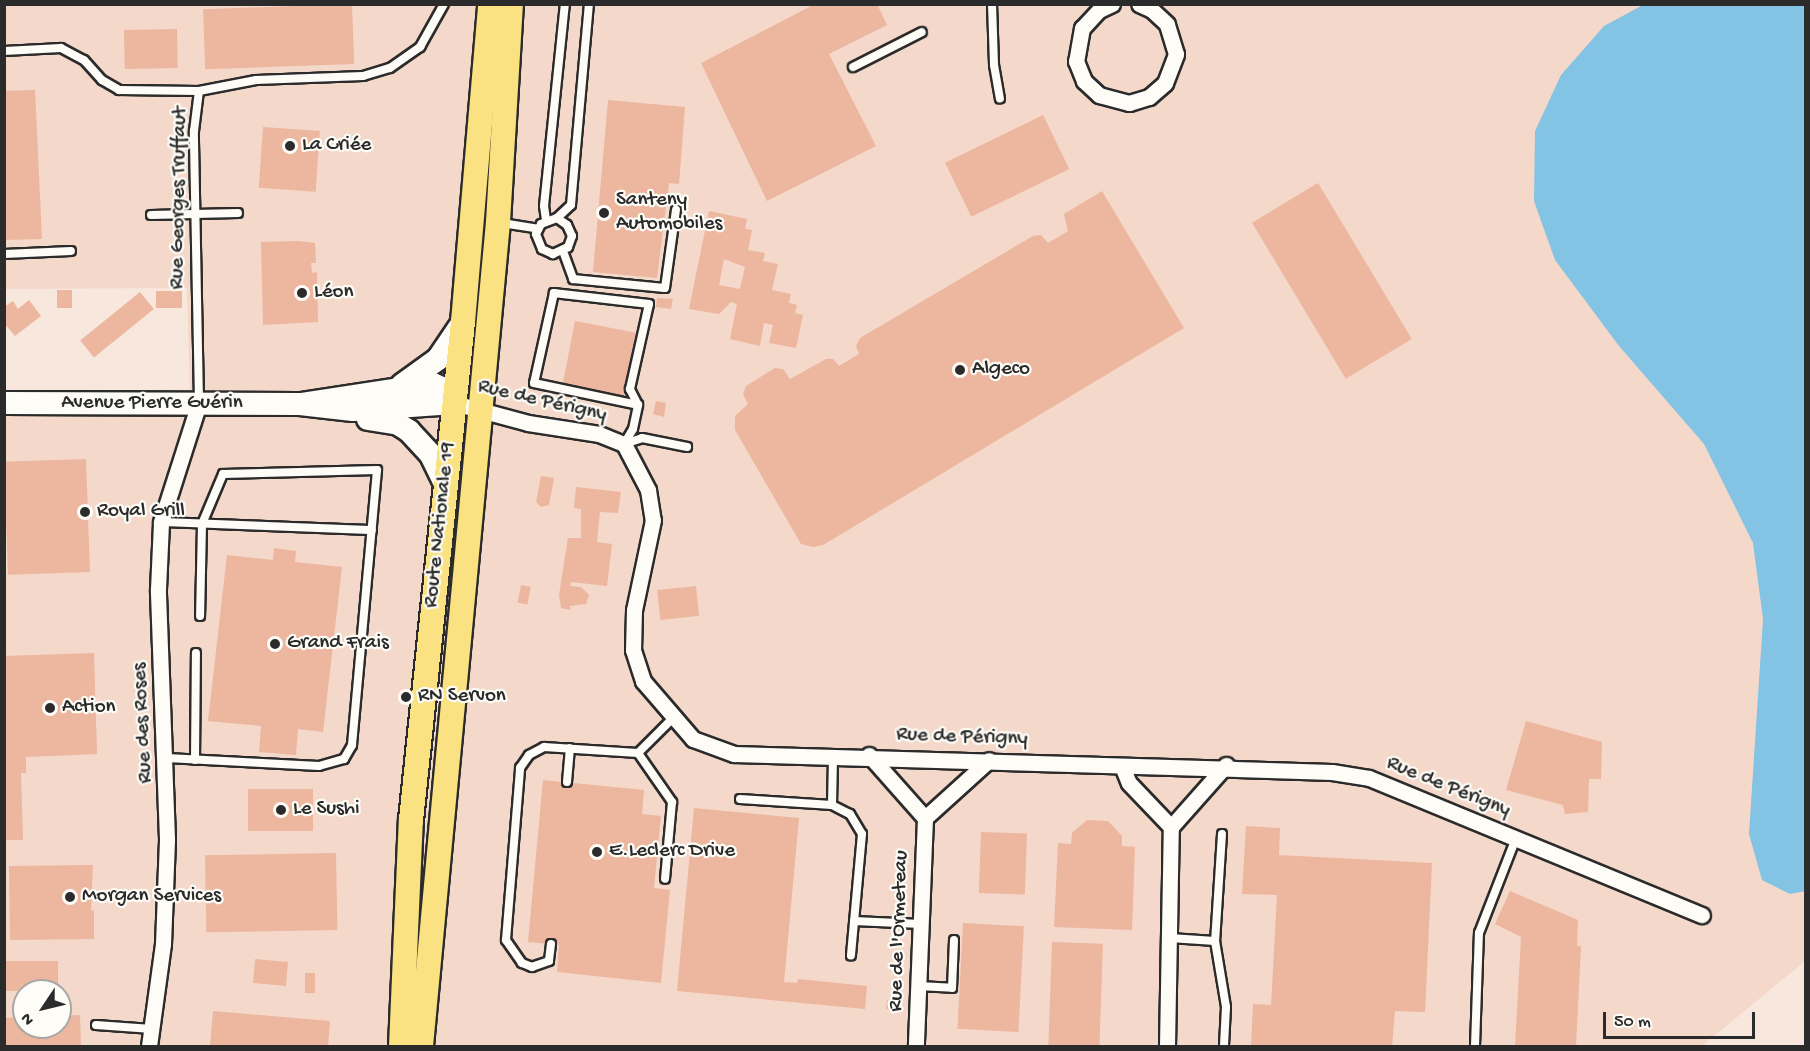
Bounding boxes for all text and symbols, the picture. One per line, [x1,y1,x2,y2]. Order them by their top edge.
street label: Rue Georges Truffaut [166,106,194,290]
place label: La Criée [302,133,371,159]
marker: La Criée [283,139,297,153]
place label: Santeny Automobiles [616,188,722,238]
marker: Santeny Automobiles [597,206,611,220]
place label: Léon [314,280,353,306]
marker: Léon [295,286,309,300]
place label: Algeco [972,357,1030,383]
marker: Algeco [953,363,967,377]
street label: Rue de Périgny [475,375,609,429]
street label: Avenue Pierre Guérin [61,391,243,417]
street label: Route Nationale 19 [420,441,462,609]
place label: Royal Grill [97,499,185,525]
marker: Royal Grill [78,505,92,519]
place label: Grand Frais [287,631,389,657]
marker: Grand Frais [268,637,282,651]
street label: Rue des Roses [128,662,160,784]
place label: RN Servon [418,684,506,710]
marker: RN Servon [399,690,413,704]
place label: Action [62,695,116,721]
marker: Action [43,701,57,715]
street label: Rue de Périgny [896,723,1028,753]
street label: Rue de Périgny [1382,752,1514,824]
place label: Le Sushi [293,797,360,823]
marker: Le Sushi [274,803,288,817]
place label: E.Leclerc Drive [609,839,735,865]
marker: E.Leclerc Drive [590,845,604,859]
street label: Rue de l'Ormeteau [885,850,915,1012]
place label: Morgan Services [82,884,221,910]
marker: Morgan Services [63,890,77,904]
north arrow [12,979,72,1039]
scale bar [1606,1000,1758,1038]
text: N [18,1009,39,1028]
text: 50 m [1614,1012,1651,1033]

